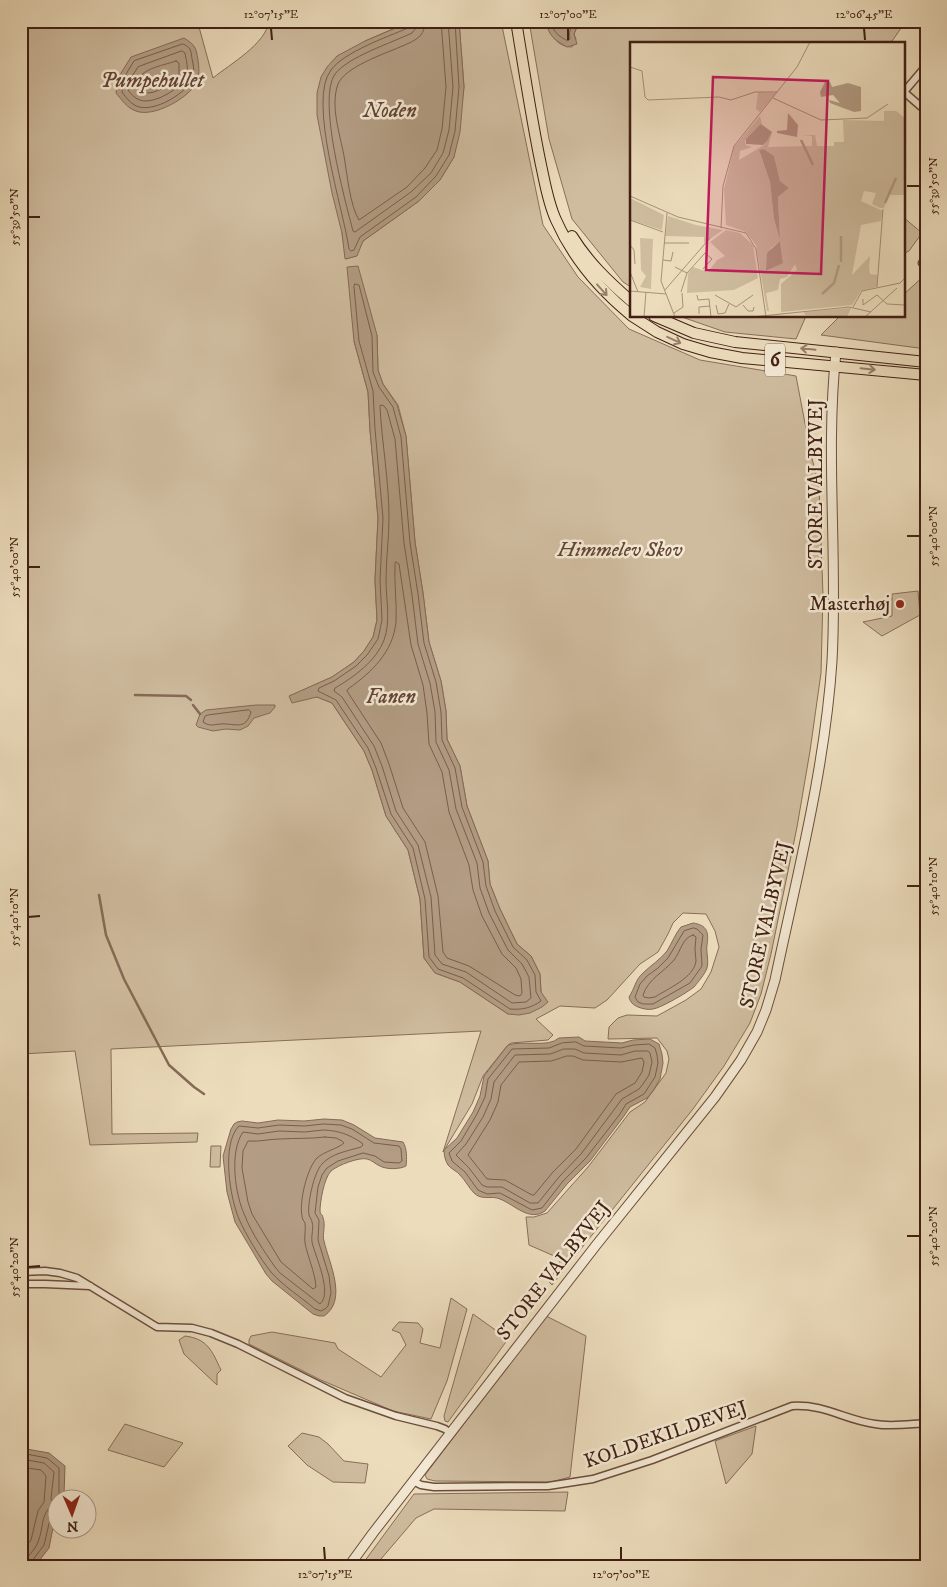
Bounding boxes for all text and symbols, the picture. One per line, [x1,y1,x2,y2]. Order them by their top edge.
text: 12°07'15"E [244,7,299,22]
text: 12°07'00"E [539,7,597,22]
text: 12°06'45"E [835,7,893,22]
inset map [630,42,904,318]
water label: Pumpehullet [100,68,205,94]
water label: Noden [362,98,417,124]
text: 55°39'50"N [926,157,941,215]
text: 55°39'50"N [7,188,22,246]
one-way arrow [596,283,608,296]
one-way arrow [666,336,681,346]
road number: 6 [765,344,785,376]
one-way arrow [800,344,816,354]
one-way arrow [860,364,876,374]
street label: STORE VALBYVEJ [804,399,829,569]
text: 55°40'00"N [926,505,941,566]
text: 55°40'00"N [7,536,22,597]
park label: Himmelev Skov [557,538,683,563]
place label: Masterhøj [810,592,890,617]
marker: Masterhøj [894,598,906,610]
water label: Fanen [366,684,416,710]
street label: STORE VALBYVEJ [735,839,797,1011]
text: 55°40'10"N [926,856,941,915]
text: 55°40'10"N [7,887,22,946]
street label: STORE VALBYVEJ [492,1196,616,1346]
text: 55°40'20"N [926,1206,941,1266]
text: 55°40'20"N [7,1237,22,1297]
street label: KOLDEKILDEVEJ [581,1395,751,1475]
north arrow [48,1490,98,1540]
text: N [66,1517,78,1535]
text: 12°07'15"E [298,1567,353,1582]
text: 12°07'00"E [592,1567,650,1582]

